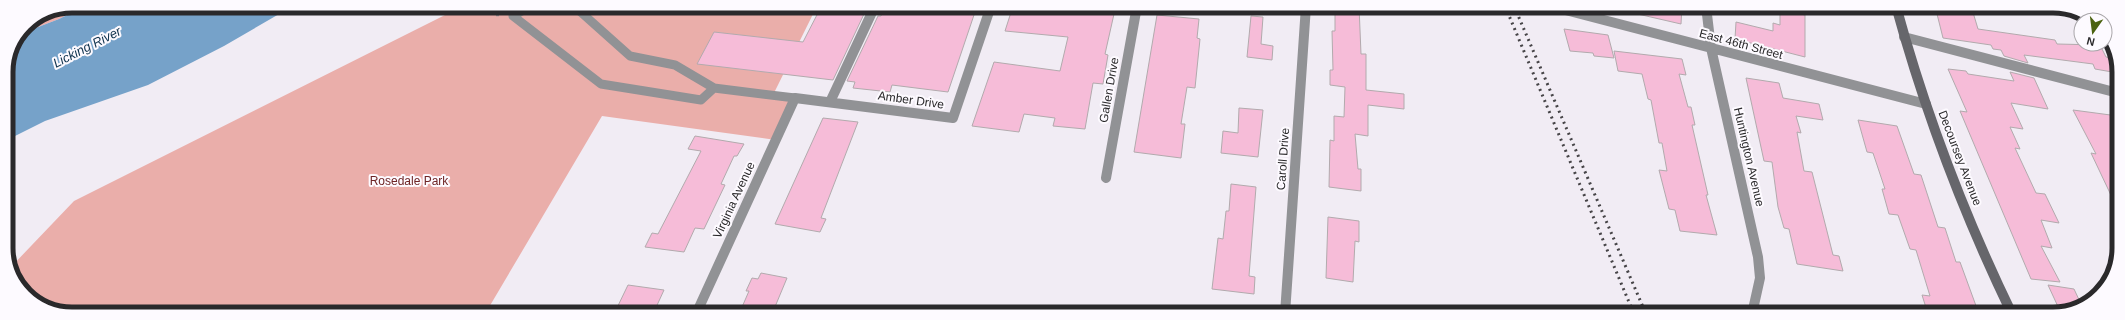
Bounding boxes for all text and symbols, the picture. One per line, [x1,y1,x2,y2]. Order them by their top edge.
north arrow [2073,12,2113,52]
water label: Licking River [50,23,124,71]
street label: East 46th Street [1698,26,1785,62]
text: N [2085,35,2096,48]
street label: Gallen Drive [1096,56,1122,124]
street label: Amber Drive [877,88,945,112]
street label: Huntington Avenue [1731,106,1767,208]
street label: Decoursey Avenue [1935,109,1985,208]
street label: Caroll Drive [1274,127,1292,191]
street label: Virginia Avenue [710,159,758,241]
park label: Rosedale Park [370,174,449,188]

